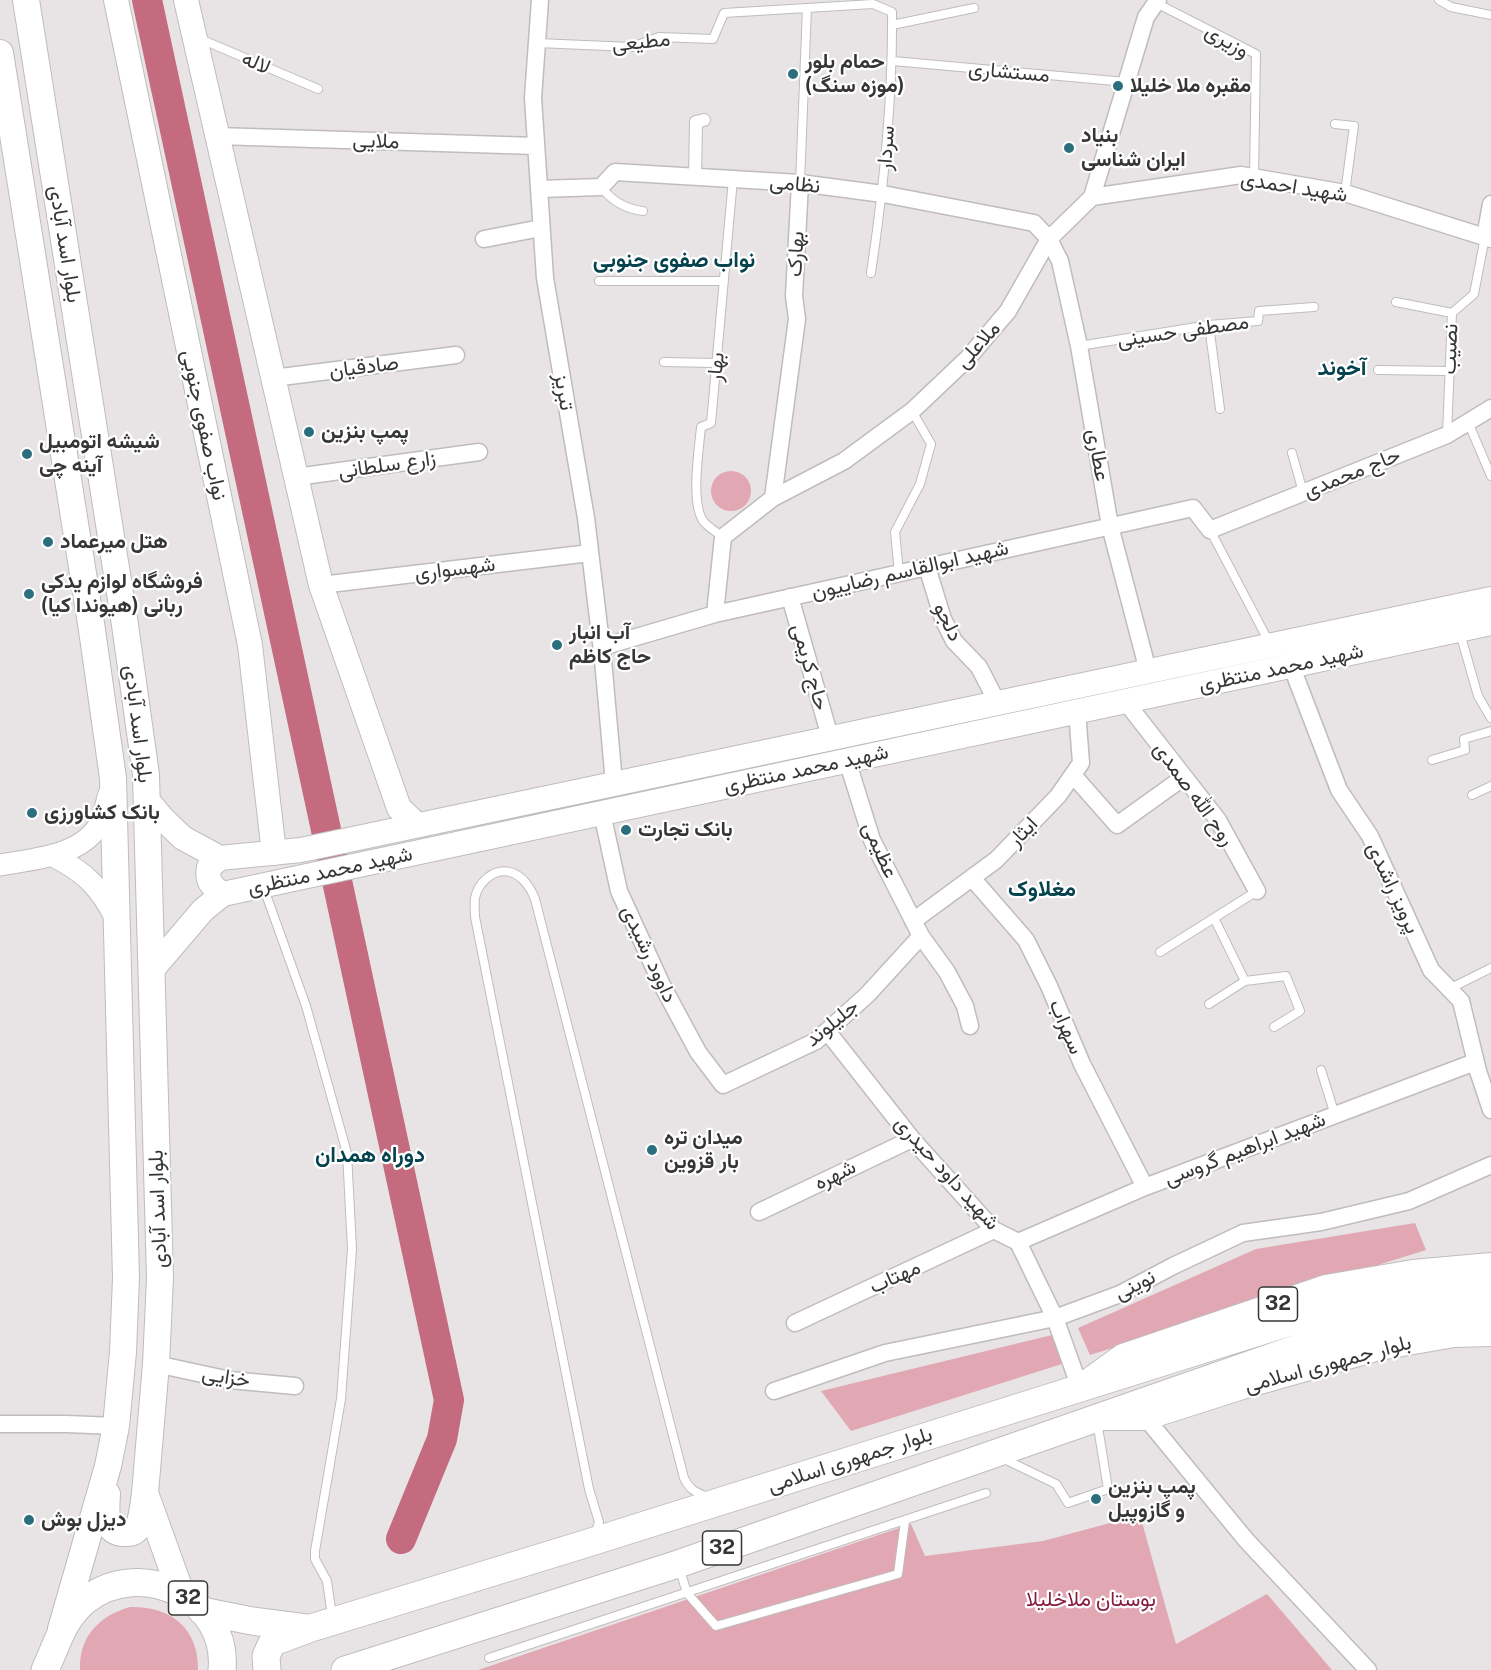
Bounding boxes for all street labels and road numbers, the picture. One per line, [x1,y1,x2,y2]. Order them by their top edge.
street label: وزیری [1200,18,1254,64]
street label: مطیعی [611,26,671,58]
street label: لاله [238,46,274,80]
street label: مستشاری [967,56,1051,88]
street label: سردار [872,125,900,171]
street label: ملایی [352,128,400,154]
street label: شهید احمدی [1239,166,1349,208]
street label: نظامی [769,169,821,199]
street label: بلوار اسد آبادی [43,184,87,304]
street label: بهارک [782,230,810,278]
street label: مصطفی حسینی [1116,309,1250,353]
street label: ملاعلی [950,316,1006,374]
street label: نصیب [1437,323,1463,375]
street label: نواب صفوی جنوبی [176,347,232,503]
street label: صادقیان [328,350,400,384]
street label: بهار [702,351,730,383]
street label: تبریز [548,371,580,413]
street label: عطاری [1081,427,1115,483]
street label: حاج محمدی [1300,442,1404,504]
street label: زارع سلطانی [337,446,437,484]
street label: شهید ابوالقاسم رضاییون [809,535,1011,605]
street label: شهسواری [413,552,497,586]
street label: دلجو [928,599,968,645]
street label: حاج کریمی [786,621,834,713]
street label: شهید محمد منتظری [1196,638,1366,698]
street label: بلوار اسد آبادی [118,664,158,784]
street label: روح الله صمدی [1148,737,1240,851]
street label: شهید محمد منتظری [721,739,891,799]
street label: ایثار [1003,812,1043,852]
street label: عظیمی [857,818,903,882]
street label: پرویز راشدی [1361,838,1425,938]
street label: شهید محمد منتظری [245,841,415,901]
street label: داوود رشیدی [616,901,682,1007]
street label: جلیلوند [800,994,864,1052]
street label: سهراب [1043,996,1089,1058]
street label: شهید ابراهیم گروسی [1161,1107,1329,1191]
street label: شهید داود حیدری [889,1111,1005,1235]
street label: بلوار اسد آبادی [143,1149,173,1269]
street label: شهره [810,1154,860,1196]
street label: مهتاب [865,1255,925,1299]
street label: نوینی [1110,1264,1160,1306]
road number: 32 [1258,1287,1298,1321]
street label: بلوار جمهوری اسلامی [1242,1330,1414,1398]
street label: خزایی [200,1361,252,1393]
street label: بلوار جمهوری اسلامی [764,1421,936,1499]
road number: 32 [702,1531,742,1565]
road number: 32 [168,1581,207,1615]

